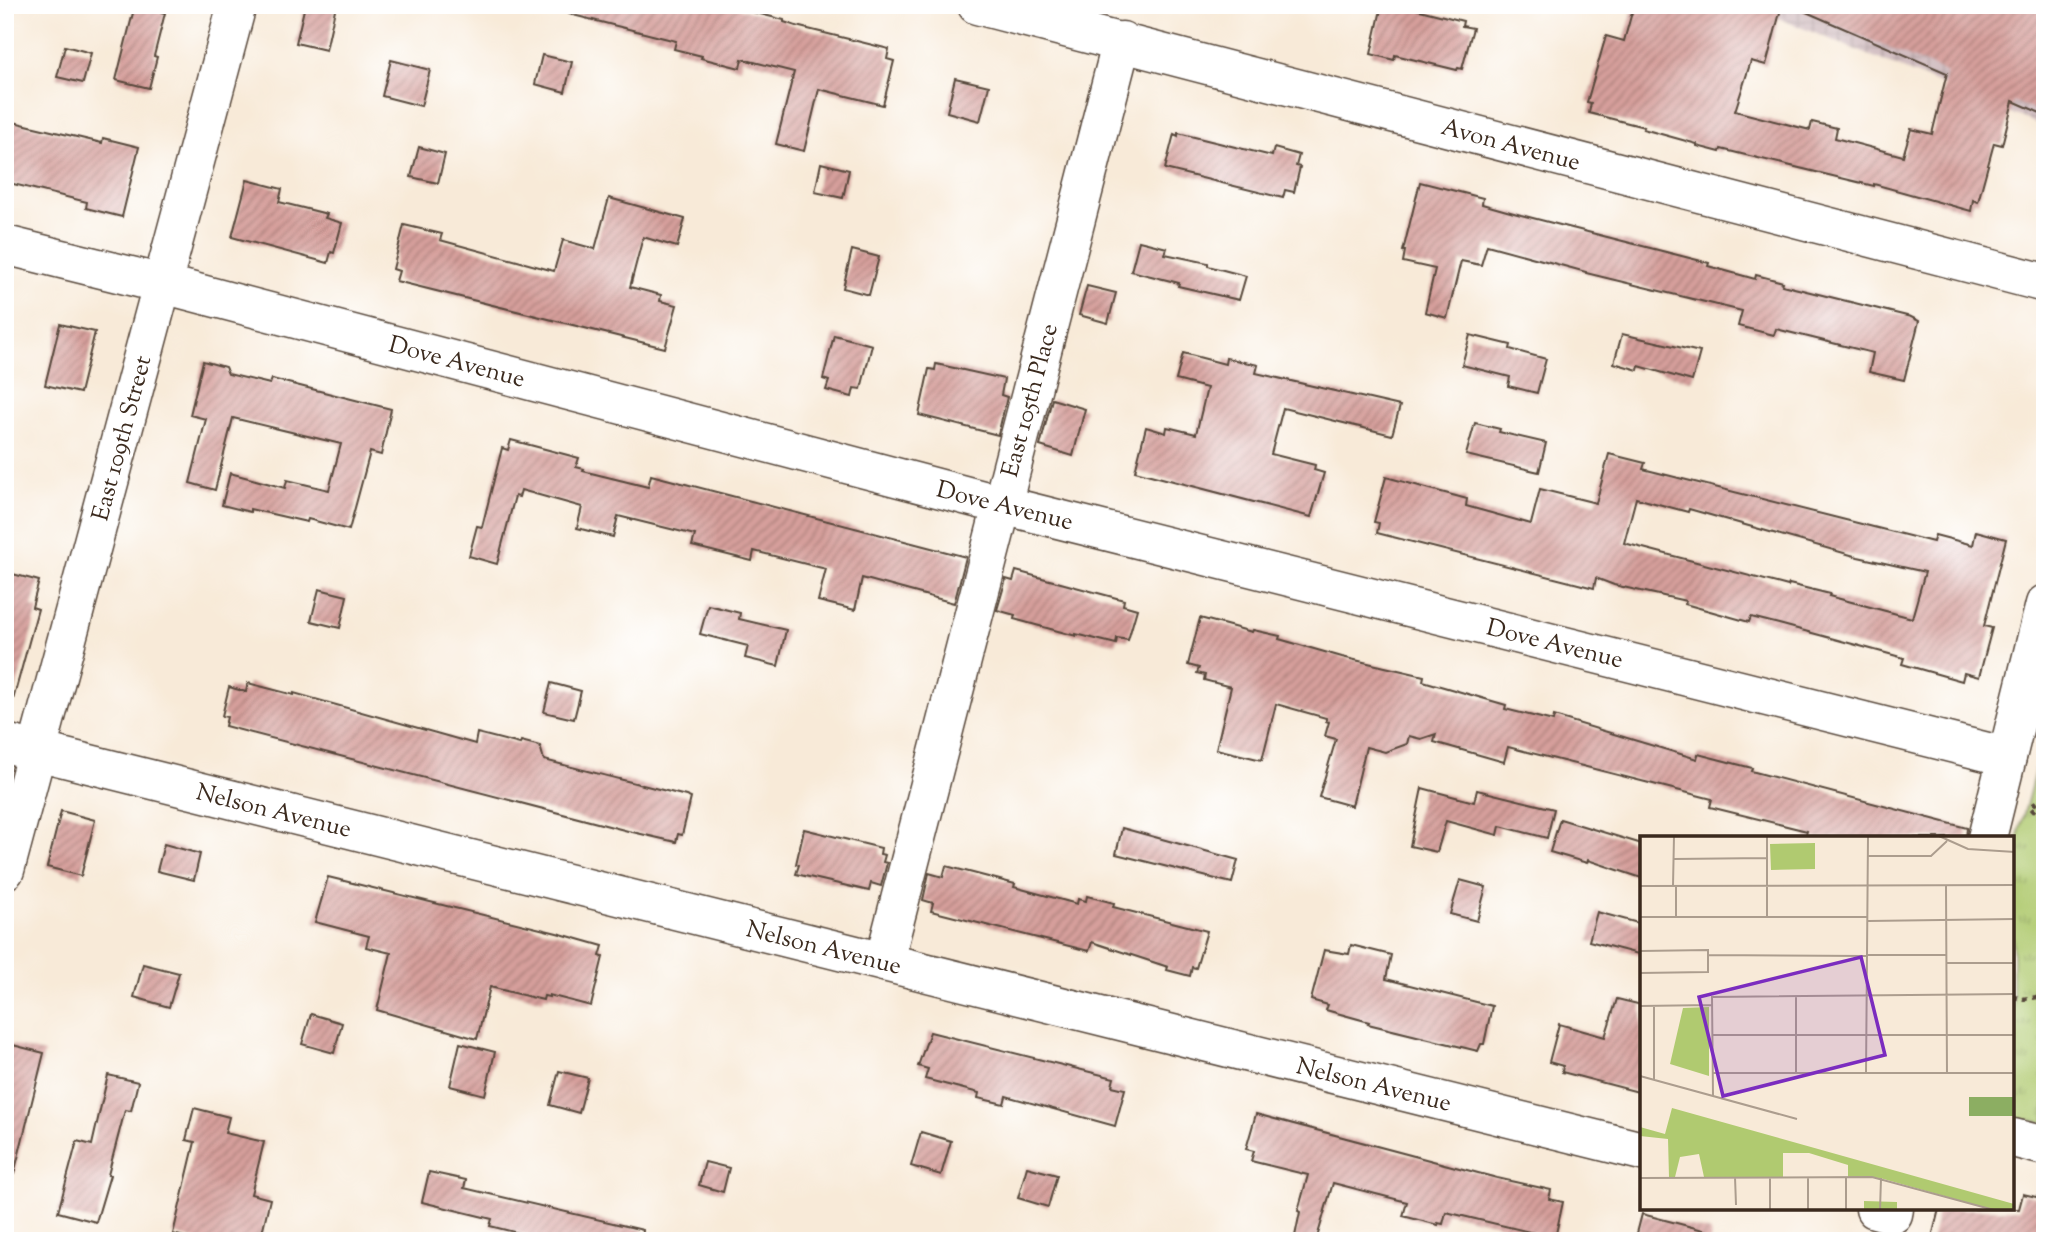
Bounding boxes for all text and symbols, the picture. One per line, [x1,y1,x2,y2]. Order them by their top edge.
street label: Avon Avenue [1437,111,1584,181]
street label: East 105th Place [994,320,1068,481]
street label: Dove Avenue [385,328,528,397]
street label: East 109th Street [85,352,161,525]
street label: Dove Avenue [933,474,1076,540]
street label: Dove Avenue [1483,612,1626,678]
street label: Nelson Avenue [192,776,355,848]
inset map [1640,836,2015,1211]
street label: Nelson Avenue [742,913,905,985]
street label: Nelson Avenue [1292,1050,1455,1122]

